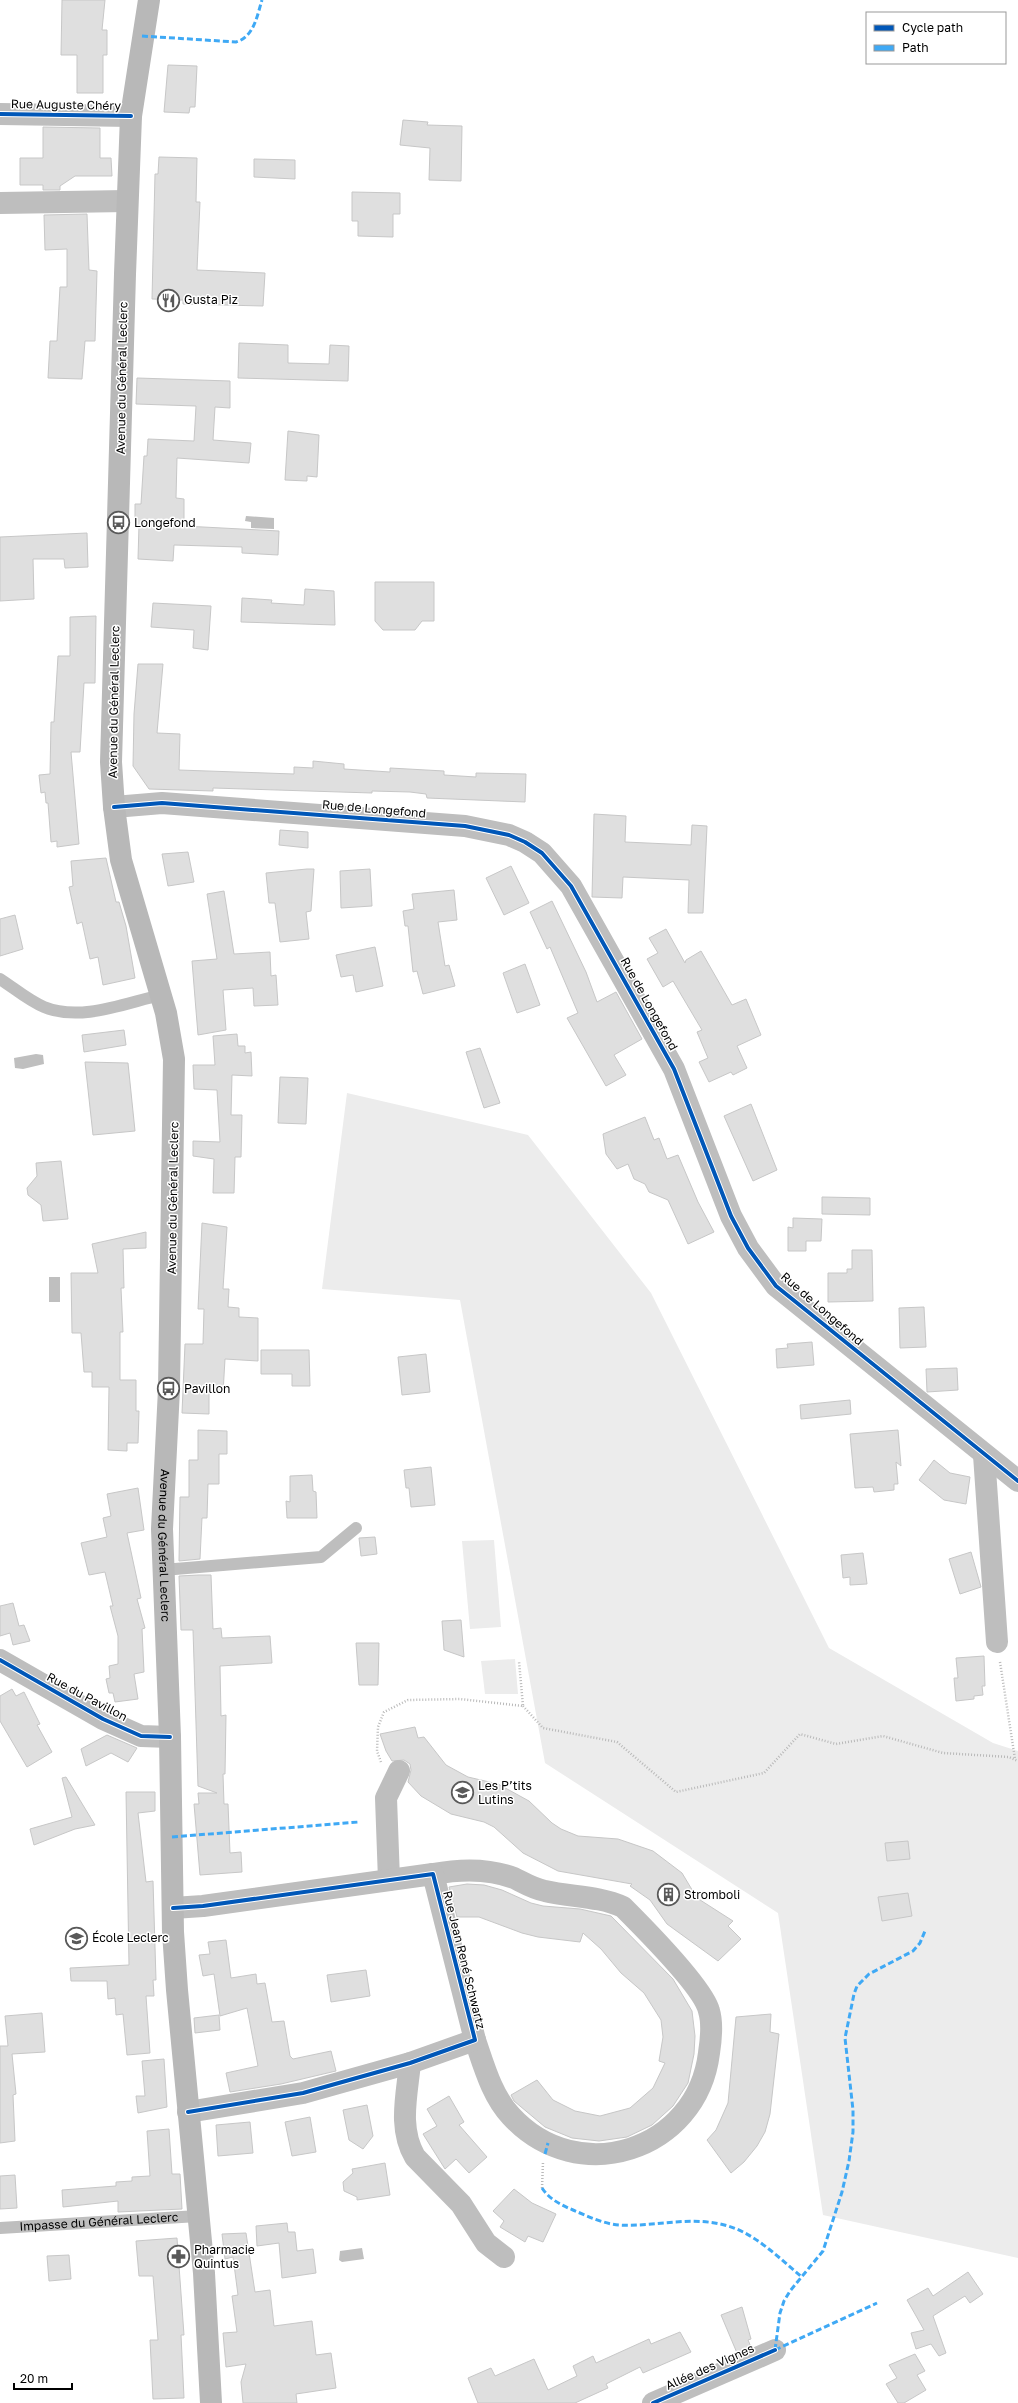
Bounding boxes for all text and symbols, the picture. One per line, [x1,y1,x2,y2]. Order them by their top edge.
legend [866,12,1006,64]
text: Cycle path [902,20,963,35]
text: Path [902,40,929,55]
street label: Rue Auguste Chéry [11,96,122,113]
restaurant icon: Gusta Piz [155,287,181,313]
place label: Gusta Piz [184,292,238,307]
street label: Avenue du Général Leclerc [113,301,130,455]
bus stop icon: Longefond [105,510,131,536]
place label: Longefond [134,515,196,530]
street label: Avenue du Général Leclerc [105,625,122,779]
street label: Rue de Longefond [321,796,427,821]
street label: Rue de Longefond [618,955,681,1053]
street label: Avenue du Général Leclerc [164,1121,181,1275]
street label: Rue de Longefond [778,1269,867,1348]
bus stop icon: Pavillon [156,1376,182,1402]
place label: Pavillon [184,1381,230,1396]
street label: Avenue du Général Leclerc [155,1469,174,1623]
street label: Rue du Pavillon [44,1669,130,1724]
place label: Les P’tits Lutins [478,1778,532,1807]
school or university icon: Les P’tits Lutins [450,1780,476,1806]
building icon: Stromboli [656,1882,682,1908]
place label: Stromboli [684,1887,740,1902]
street label: Rue Jean René Schwartz [440,1889,489,2031]
school or university icon: École Leclerc [64,1925,90,1951]
place label: École Leclerc [92,1930,169,1945]
street label: Impasse du Général Leclerc [19,2209,179,2234]
place label: Pharmacie Quintus [194,2242,255,2271]
pharmacy icon: Pharmacie Quintus [165,2244,191,2270]
street label: Allée des Vignes [663,2340,756,2393]
scale bar [14,2365,72,2391]
text: 20 m [20,2371,48,2386]

